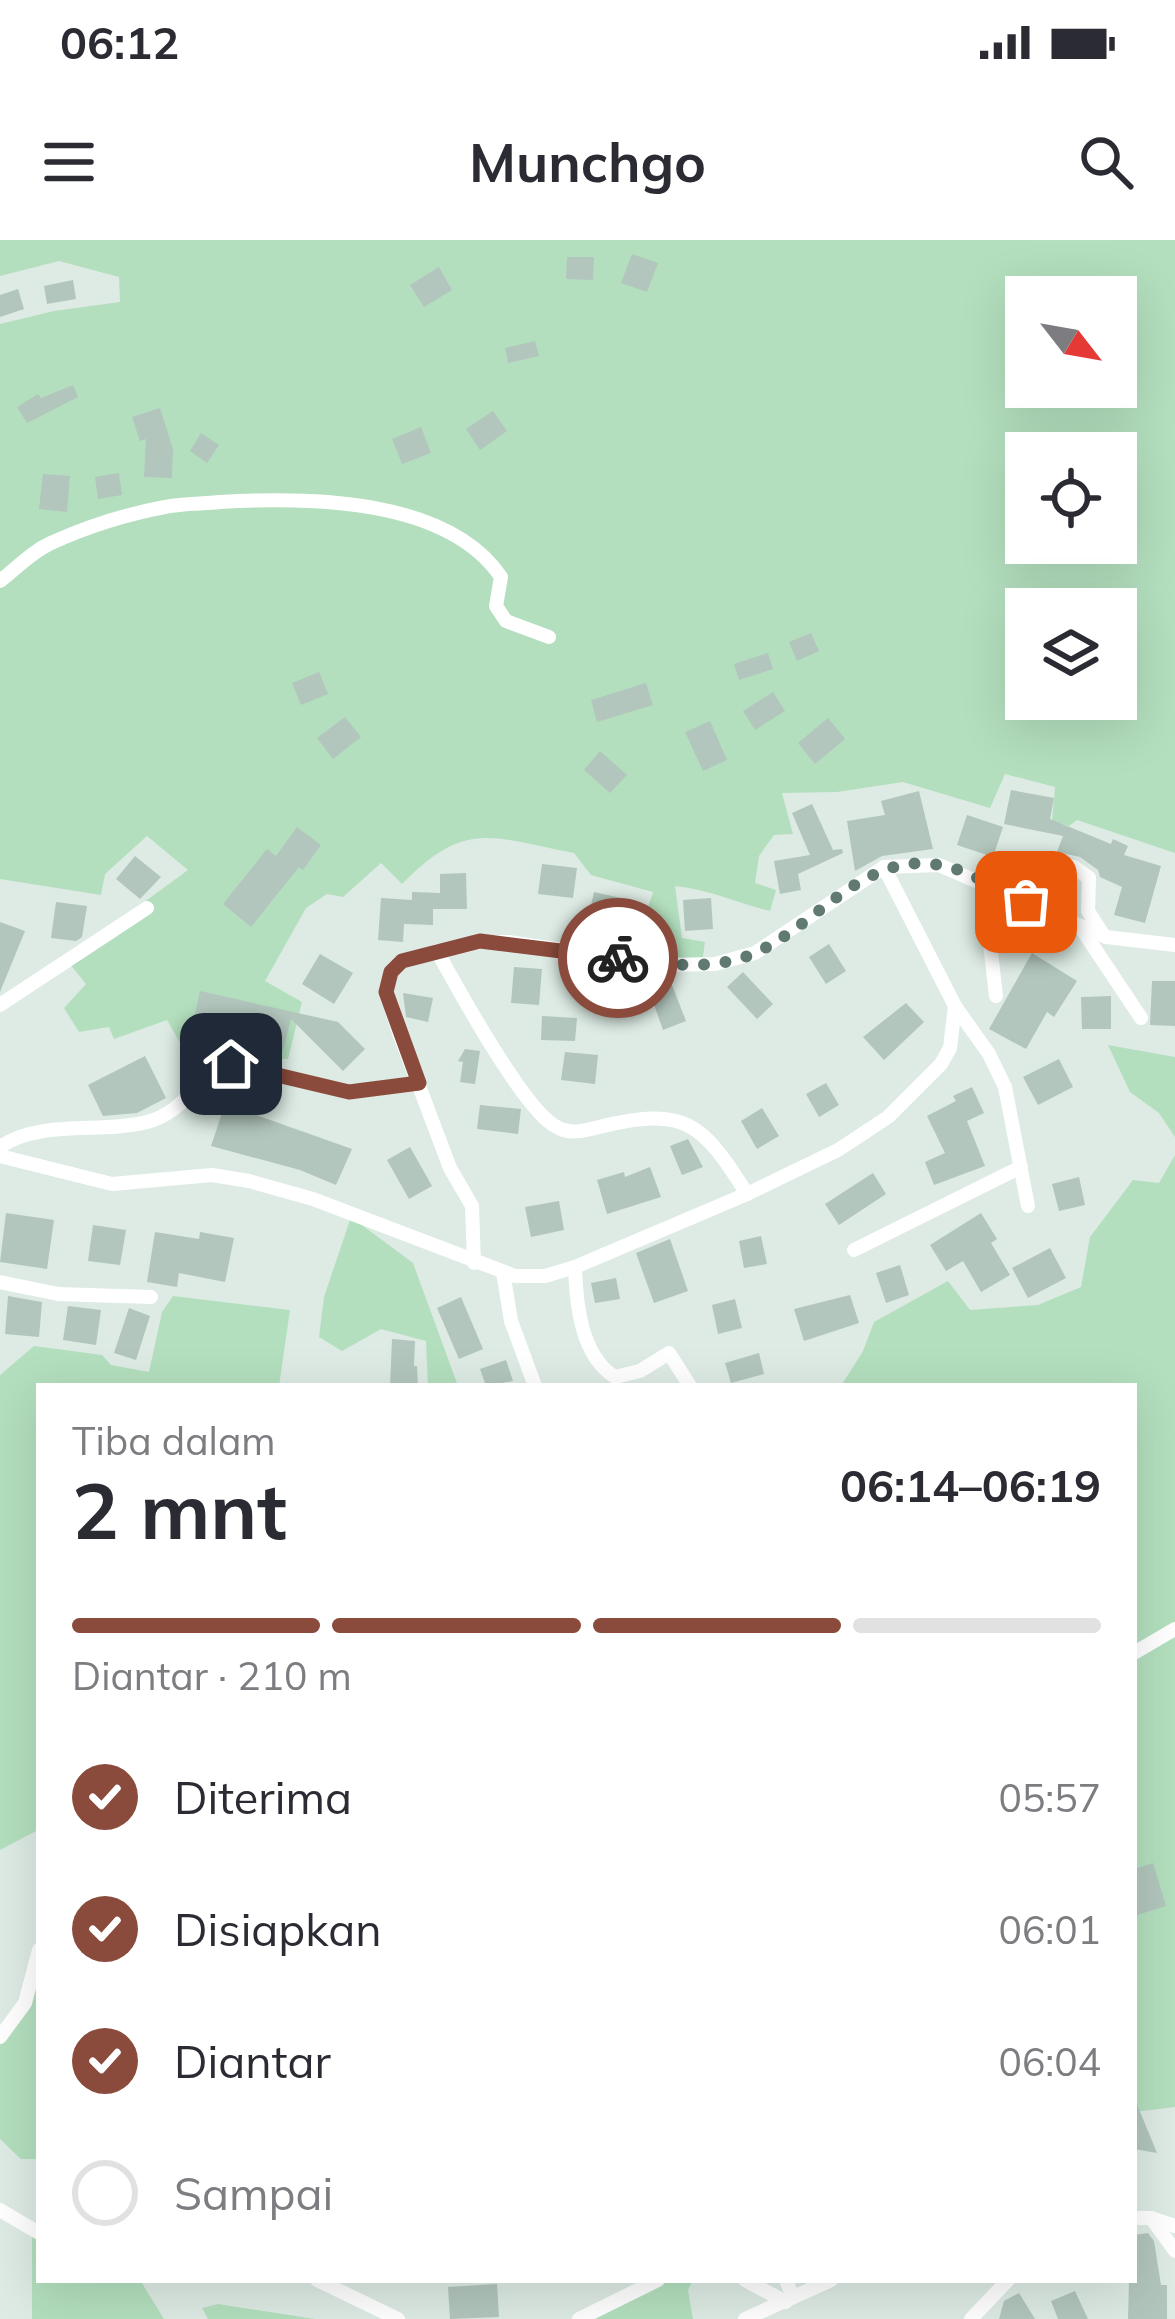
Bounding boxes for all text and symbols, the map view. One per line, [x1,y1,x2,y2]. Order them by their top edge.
text: 06:12 [60,14,179,70]
text: Munchgo [469,128,706,196]
icon: menu [36,129,102,195]
icon: search [1073,129,1139,195]
north arrow [1005,276,1137,408]
map controls [1005,276,1137,720]
button: locate [1005,432,1137,564]
button: layers [1005,588,1137,720]
pin [975,851,1077,953]
icon: bag [993,869,1059,935]
courier [558,898,678,1018]
icon: bike [585,925,651,991]
pin [180,1013,282,1115]
icon: home [198,1031,264,1097]
text: Tiba dalam [72,1416,276,1465]
text: 06:14–06:19 [840,1457,1101,1513]
text: 2 mnt [72,1461,287,1559]
text: Diantar · 210 m [72,1651,352,1700]
icon: check [72,1764,138,1830]
text: Diterima [174,1769,352,1825]
text: 05:57 [999,1773,1101,1822]
icon: check [72,1896,138,1962]
text: Disiapkan [174,1901,382,1957]
text: 06:01 [999,1905,1101,1954]
icon: check [72,2028,138,2094]
text: Diantar [174,2033,331,2089]
text: 06:04 [999,2037,1101,2086]
text: Sampai [174,2165,333,2221]

